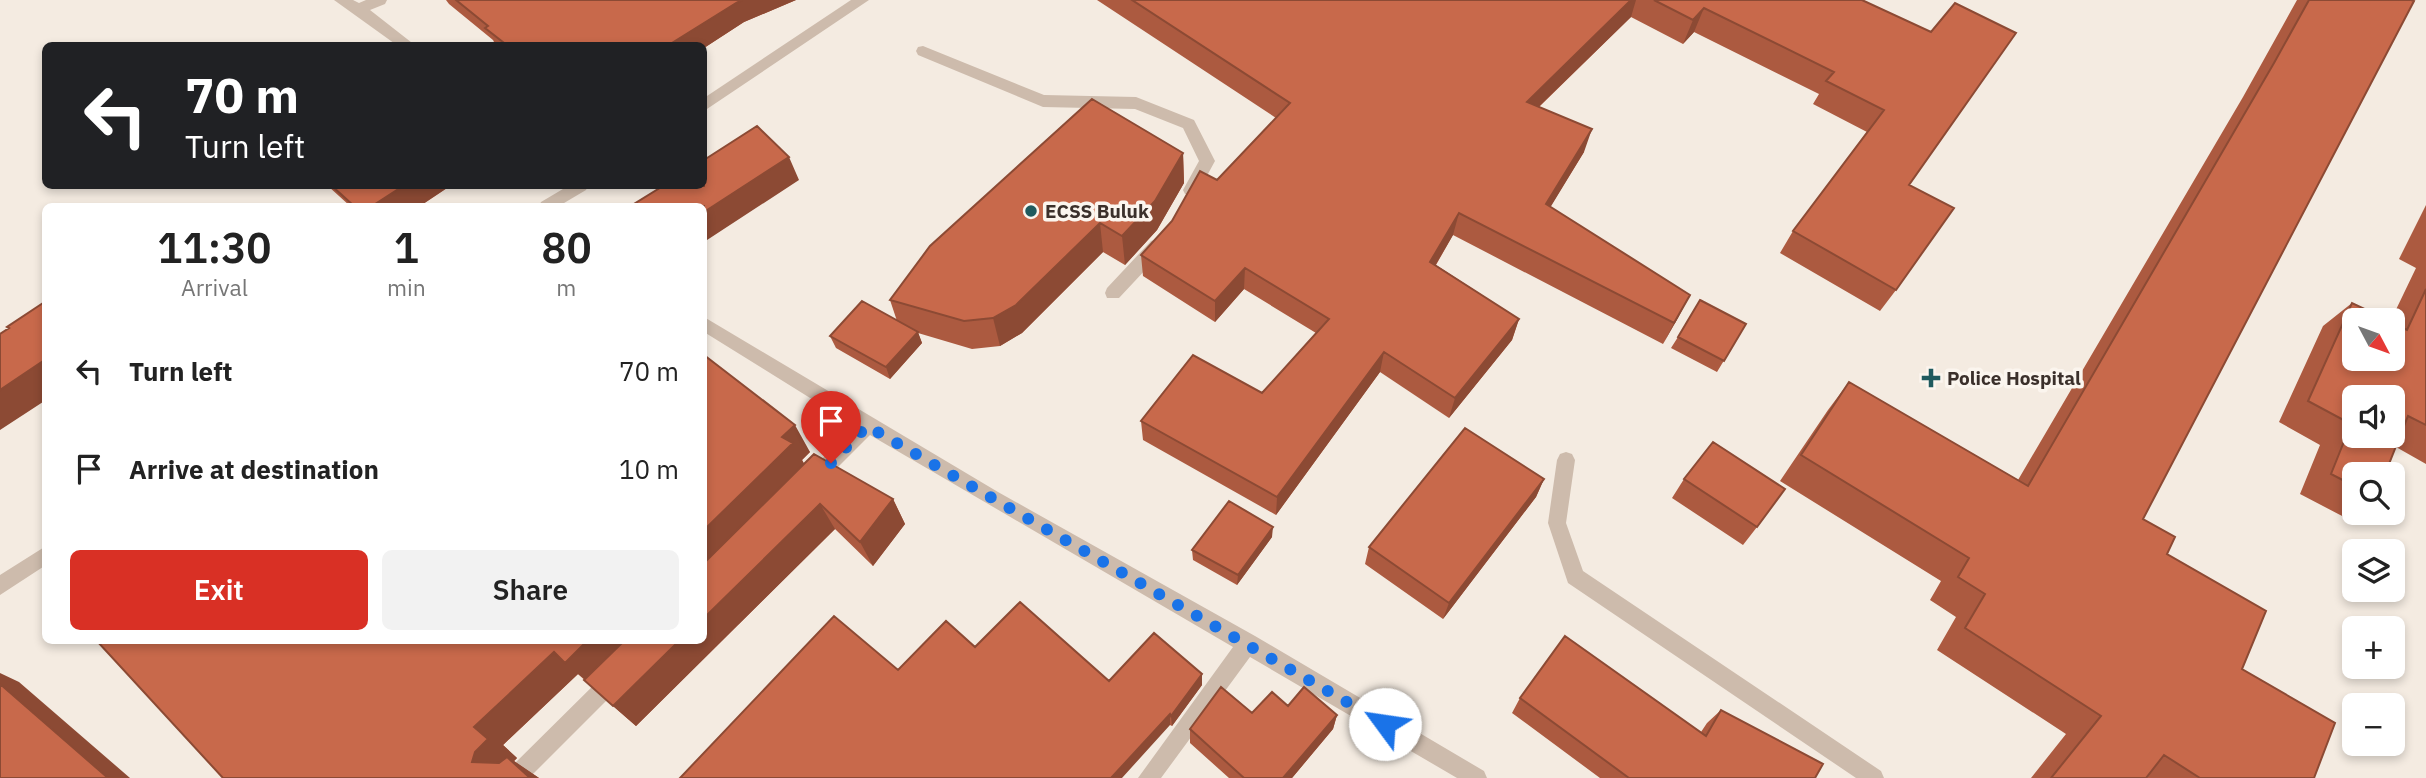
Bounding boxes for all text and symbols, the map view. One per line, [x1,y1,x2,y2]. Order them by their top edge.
text: 70 m [185,63,299,126]
icon: left [70,70,161,161]
text: Turn left [185,125,305,167]
place label: ECSS Buluk [1045,199,1149,223]
marker: ECSS Buluk [1023,203,1039,219]
text: 11:30 [157,220,272,275]
text: 1 [394,220,419,275]
text: 80 [541,220,592,275]
text: Arrival [181,272,248,302]
text: min [387,272,426,302]
text: m [556,272,576,302]
north arrow [2342,308,2404,371]
map controls [2342,308,2405,756]
icon: left [70,352,108,390]
text: Turn left [129,354,232,388]
text: 70 m [619,354,679,388]
place label: Police Hospital [1947,366,2081,390]
marker: Police Hospital [1921,368,1941,388]
button: sound [2342,385,2405,448]
pin [801,391,861,463]
icon: arrive [812,402,850,440]
icon: arrive [70,450,108,488]
text: Arrive at destination [129,452,379,486]
text: 10 m [619,452,679,486]
button: search [2342,462,2405,525]
button: layers [2342,539,2405,602]
button: Exit [70,550,368,630]
button: Share [382,550,679,630]
button: + [2342,616,2405,679]
position arrow [1348,687,1422,761]
button: − [2342,693,2405,756]

